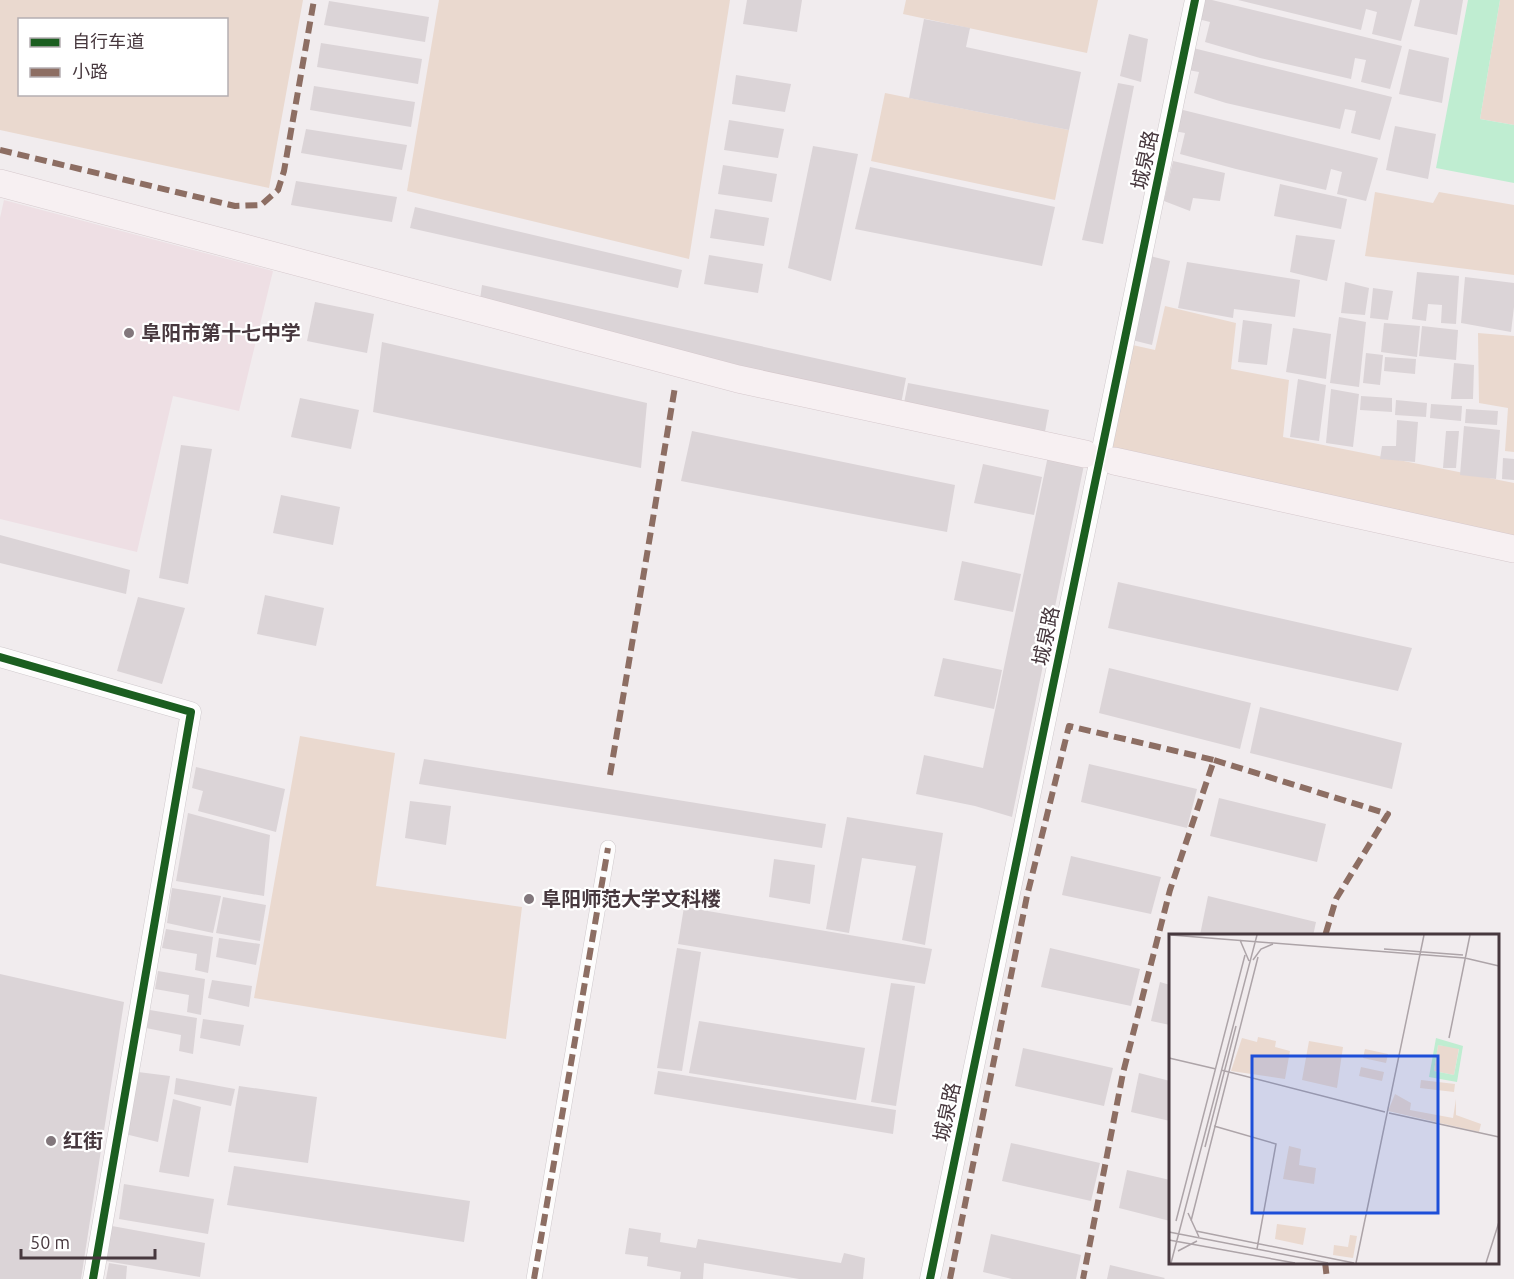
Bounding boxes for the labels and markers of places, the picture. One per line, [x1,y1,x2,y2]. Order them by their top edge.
place label: 阜阳市第十七中学 [141,321,301,344]
marker: 阜阳市第十七中学 [122,326,136,340]
place label: 阜阳师范大学文科楼 [541,887,721,910]
marker: 阜阳师范大学文科楼 [522,892,536,906]
place label: 红街 [63,1129,103,1152]
marker: 红街 [44,1134,58,1148]

